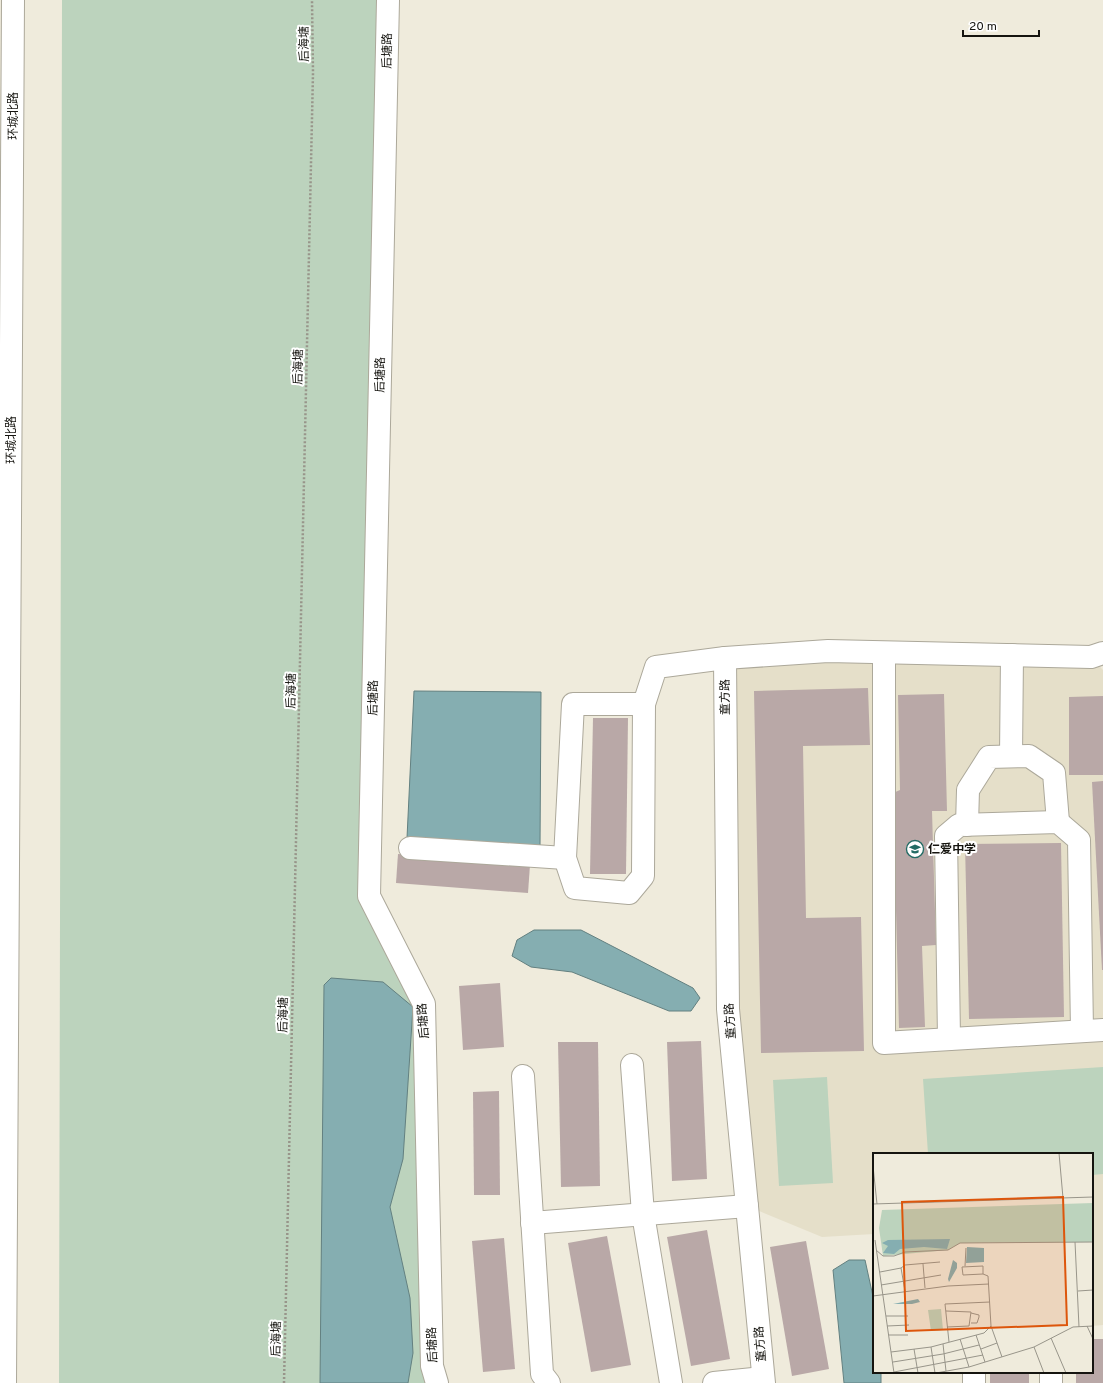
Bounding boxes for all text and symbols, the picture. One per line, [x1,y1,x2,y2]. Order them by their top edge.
scale bar [963,12,1039,38]
text: 20 m [969,19,997,35]
street label: 后海塘 [297,26,313,62]
street label: 后塘路 [380,33,396,69]
street label: 环城北路 [6,92,22,140]
street label: 后海塘 [291,349,307,385]
street label: 后塘路 [373,357,389,393]
street label: 环城北路 [4,416,20,464]
street label: 后海塘 [284,673,300,709]
street label: 童方路 [718,679,734,715]
street label: 后塘路 [366,680,382,716]
school or university icon: 仁爱中学 [905,839,925,859]
place label: 仁爱中学 [928,842,976,858]
street label: 后海塘 [276,997,292,1033]
street label: 后塘路 [414,1002,434,1040]
street label: 童方路 [722,1002,740,1039]
inset map [873,1153,1093,1373]
street label: 后海塘 [269,1321,285,1357]
street label: 童方路 [751,1325,771,1363]
street label: 后塘路 [424,1327,442,1363]

